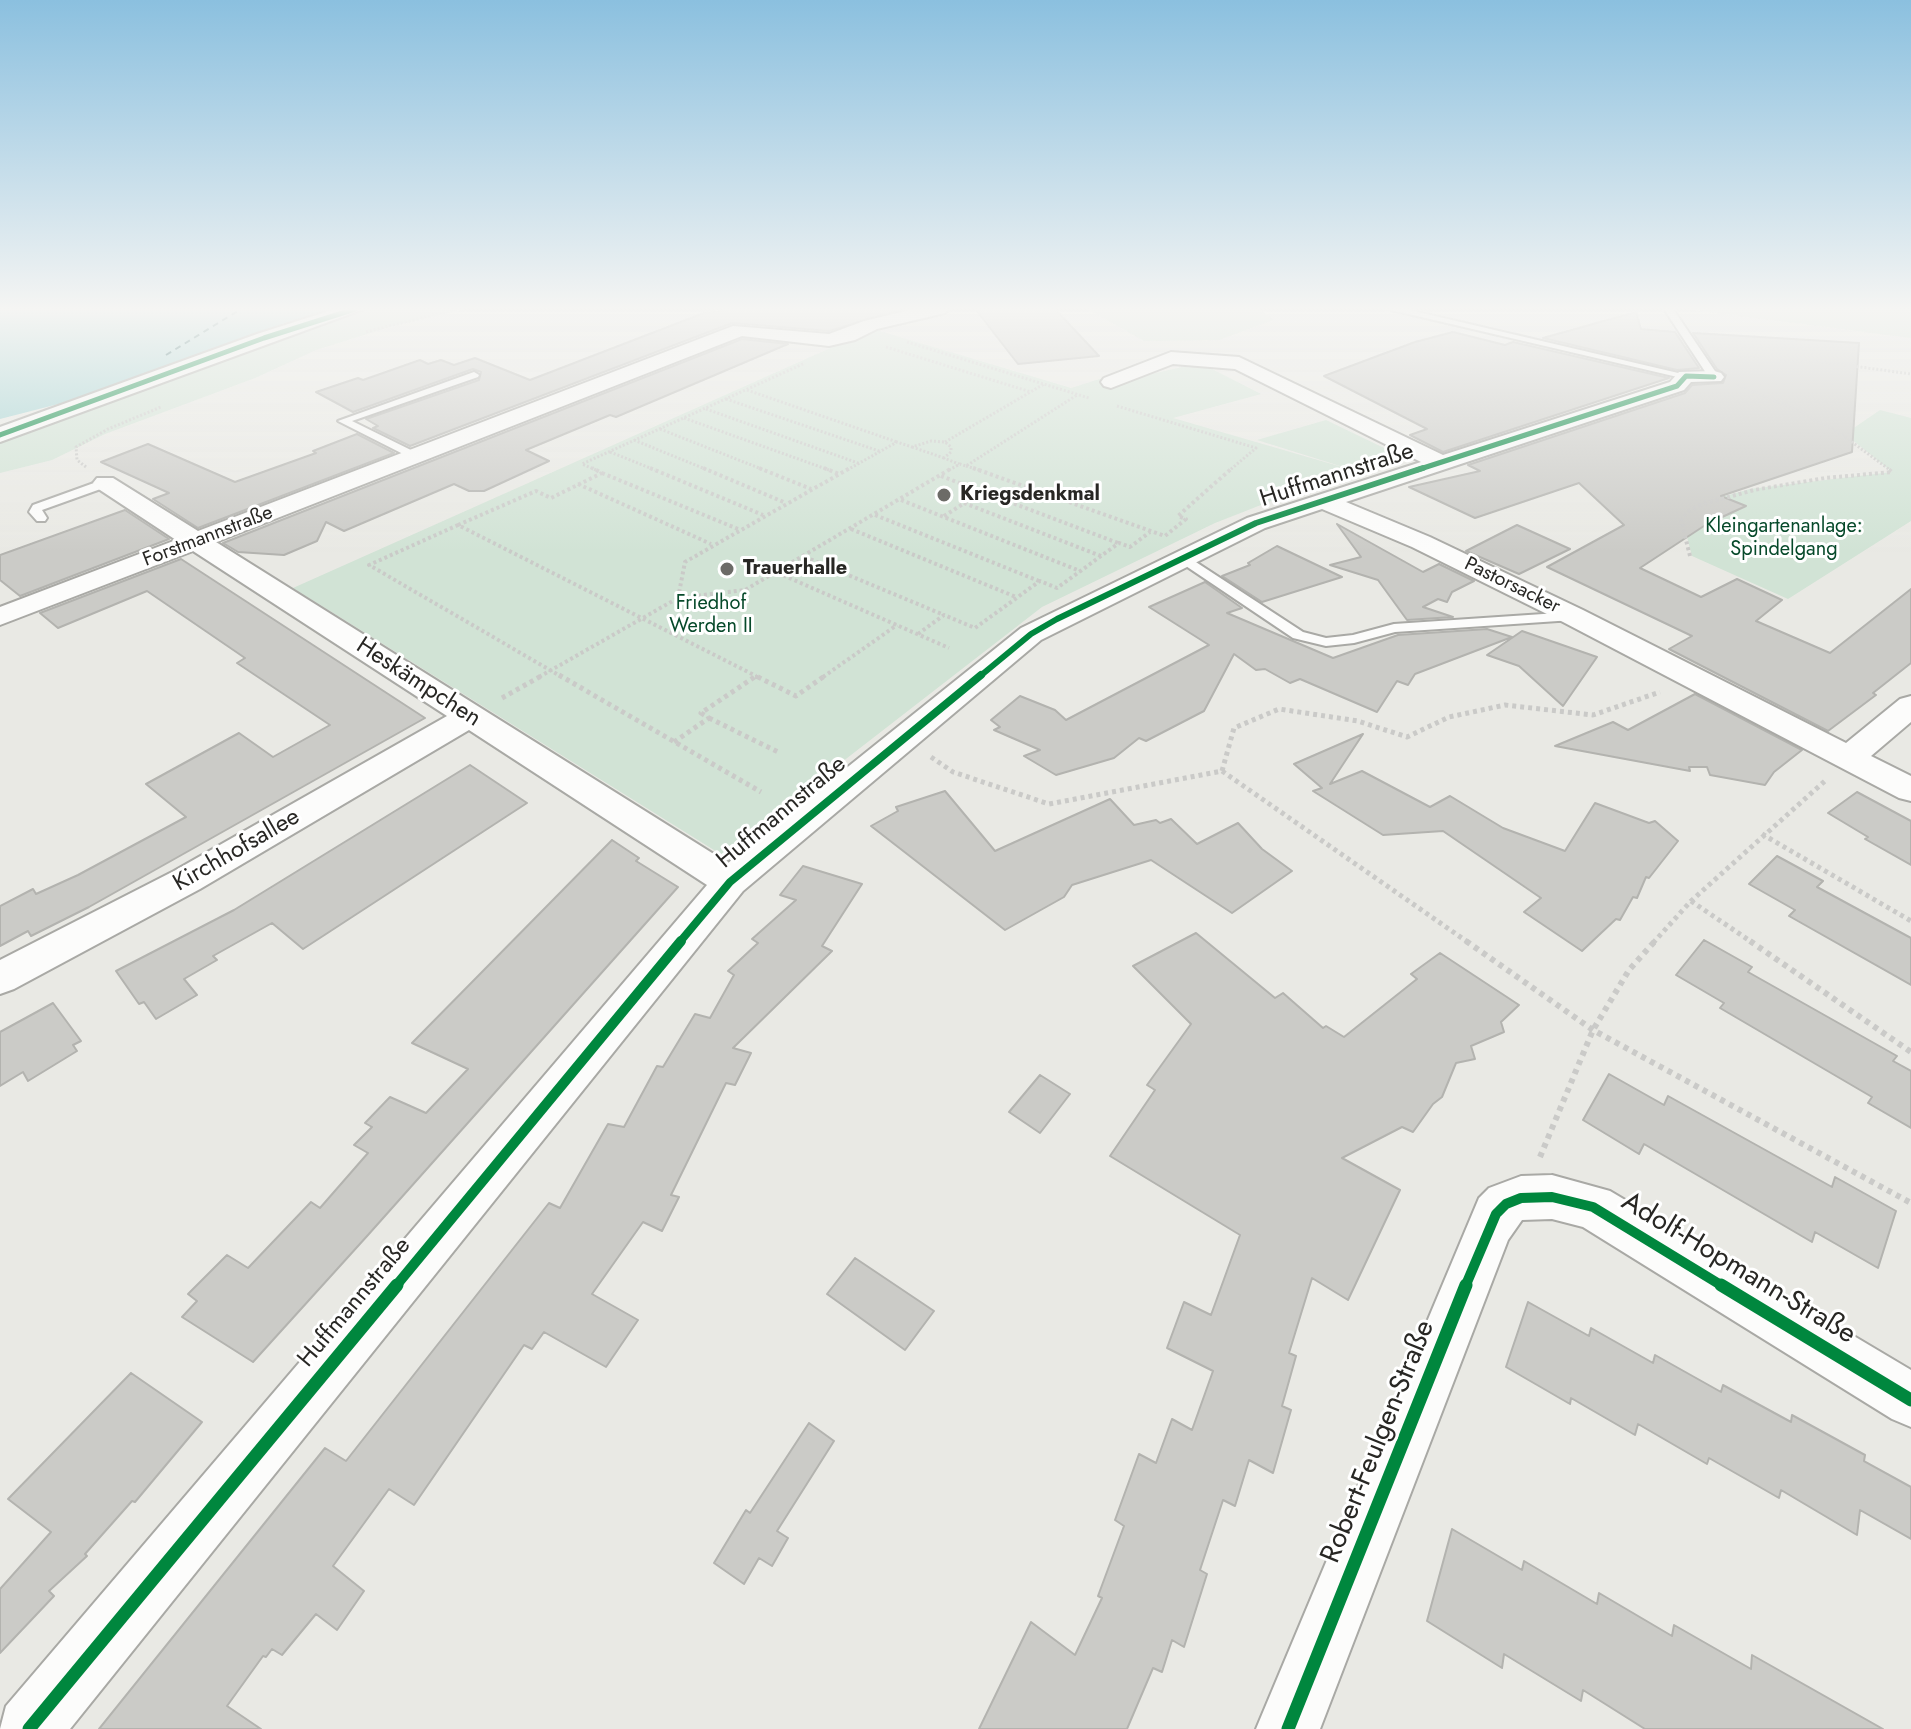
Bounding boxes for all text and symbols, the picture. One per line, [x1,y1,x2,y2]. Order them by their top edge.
street label: Huffmannstraße [1256,438,1418,514]
place label: Kriegsdenkmal [960,483,1100,507]
marker: Kriegsdenkmal [935,486,953,504]
street label: Forstmannstraße [140,501,276,573]
park label: Kleingartenanlage: Spindelgang [1705,515,1863,562]
street label: Pastorsacker [1460,553,1564,619]
place label: Trauerhalle [743,557,847,581]
marker: Trauerhalle [718,560,736,578]
park label: Friedhof Werden II [669,592,753,639]
street label: Heskämpchen [350,632,486,734]
street label: Huffmannstraße [711,751,853,875]
street label: Kirchhofsallee [169,803,305,899]
street label: Adolf-Hopmann-Straße [1615,1186,1861,1352]
street label: Huffmannstraße [293,1232,417,1374]
street label: Robert-Feulgen-Straße [1315,1316,1443,1568]

